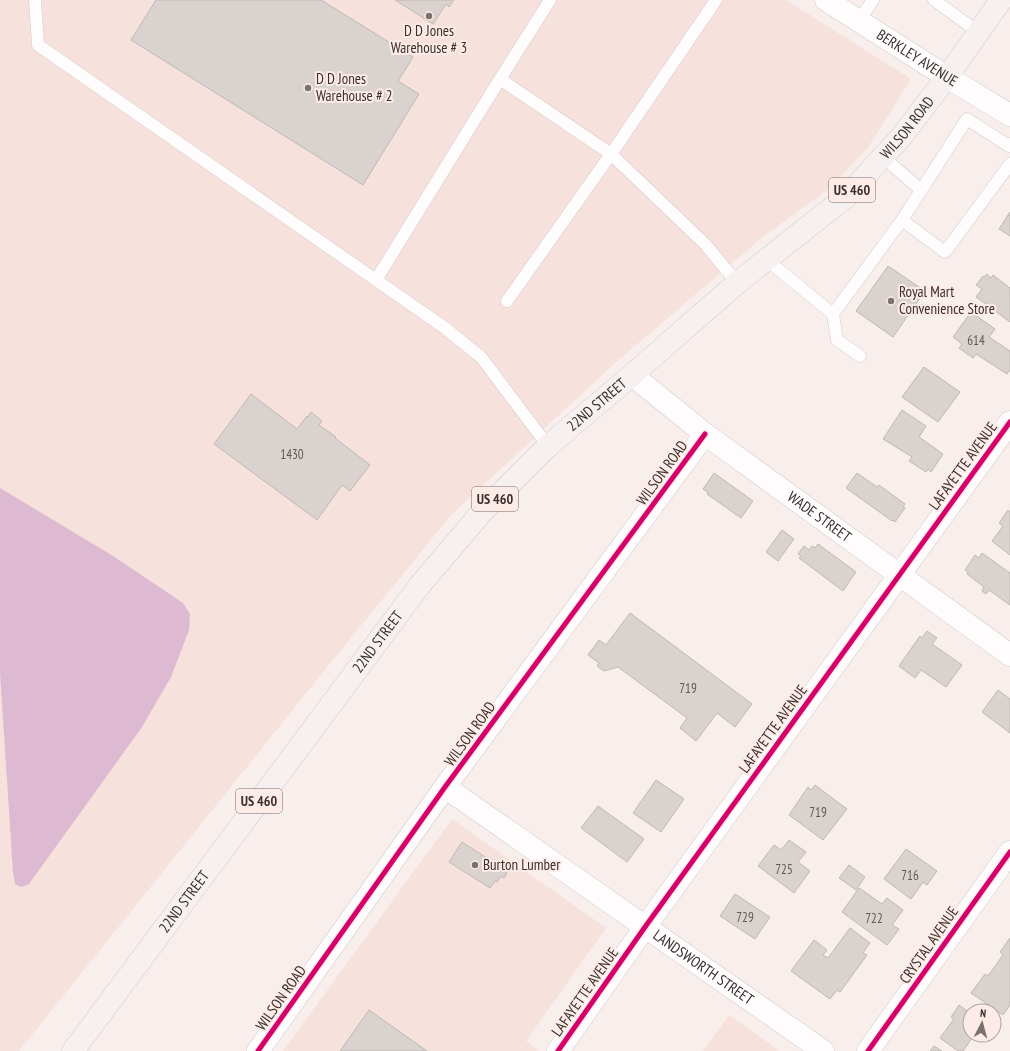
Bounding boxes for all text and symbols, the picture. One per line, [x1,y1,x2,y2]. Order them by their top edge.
marker: D D Jones Warehouse # 3 [424,11,434,21]
place label: D D Jones Warehouse # 3 [391,21,467,57]
street label: BERKLEY AVENUE [873,25,961,90]
place label: D D Jones Warehouse # 2 [316,69,393,105]
marker: D D Jones Warehouse # 2 [303,83,313,93]
street label: WILSON ROAD [876,92,938,163]
road number: US 460 [829,178,875,202]
place label: Royal Mart Convenience Store [899,282,995,318]
marker: Royal Mart Convenience Store [886,296,896,306]
house number: 614 [967,332,985,349]
street label: 22ND STREET [563,374,631,435]
street label: LAFAYETTE AVENUE [924,418,1001,513]
street label: WILSON ROAD [632,437,692,509]
house number: 1430 [280,446,304,463]
road number: US 460 [472,487,518,511]
street label: WADE STREET [784,487,855,546]
street label: 22ND STREET [348,607,407,676]
house number: 719 [679,680,697,697]
street label: LAFAYETTE AVENUE [734,681,811,776]
street label: WILSON ROAD [440,698,500,770]
road number: US 460 [236,789,282,813]
house number: 719 [809,804,827,821]
place label: Burton Lumber [483,855,561,874]
marker: Burton Lumber [470,860,480,870]
house number: 725 [775,861,793,878]
street label: 22ND STREET [154,866,213,936]
house number: 716 [901,867,919,884]
street label: CRYSTAL AVENUE [895,902,962,987]
house number: 729 [736,909,754,926]
house number: 722 [865,910,883,927]
street label: LANDSWORTH STREET [650,925,758,1009]
street label: LAFAYETTE AVENUE [547,944,622,1040]
street label: WILSON ROAD [251,961,310,1034]
north arrow [962,1003,1002,1043]
text: N [979,1006,987,1020]

